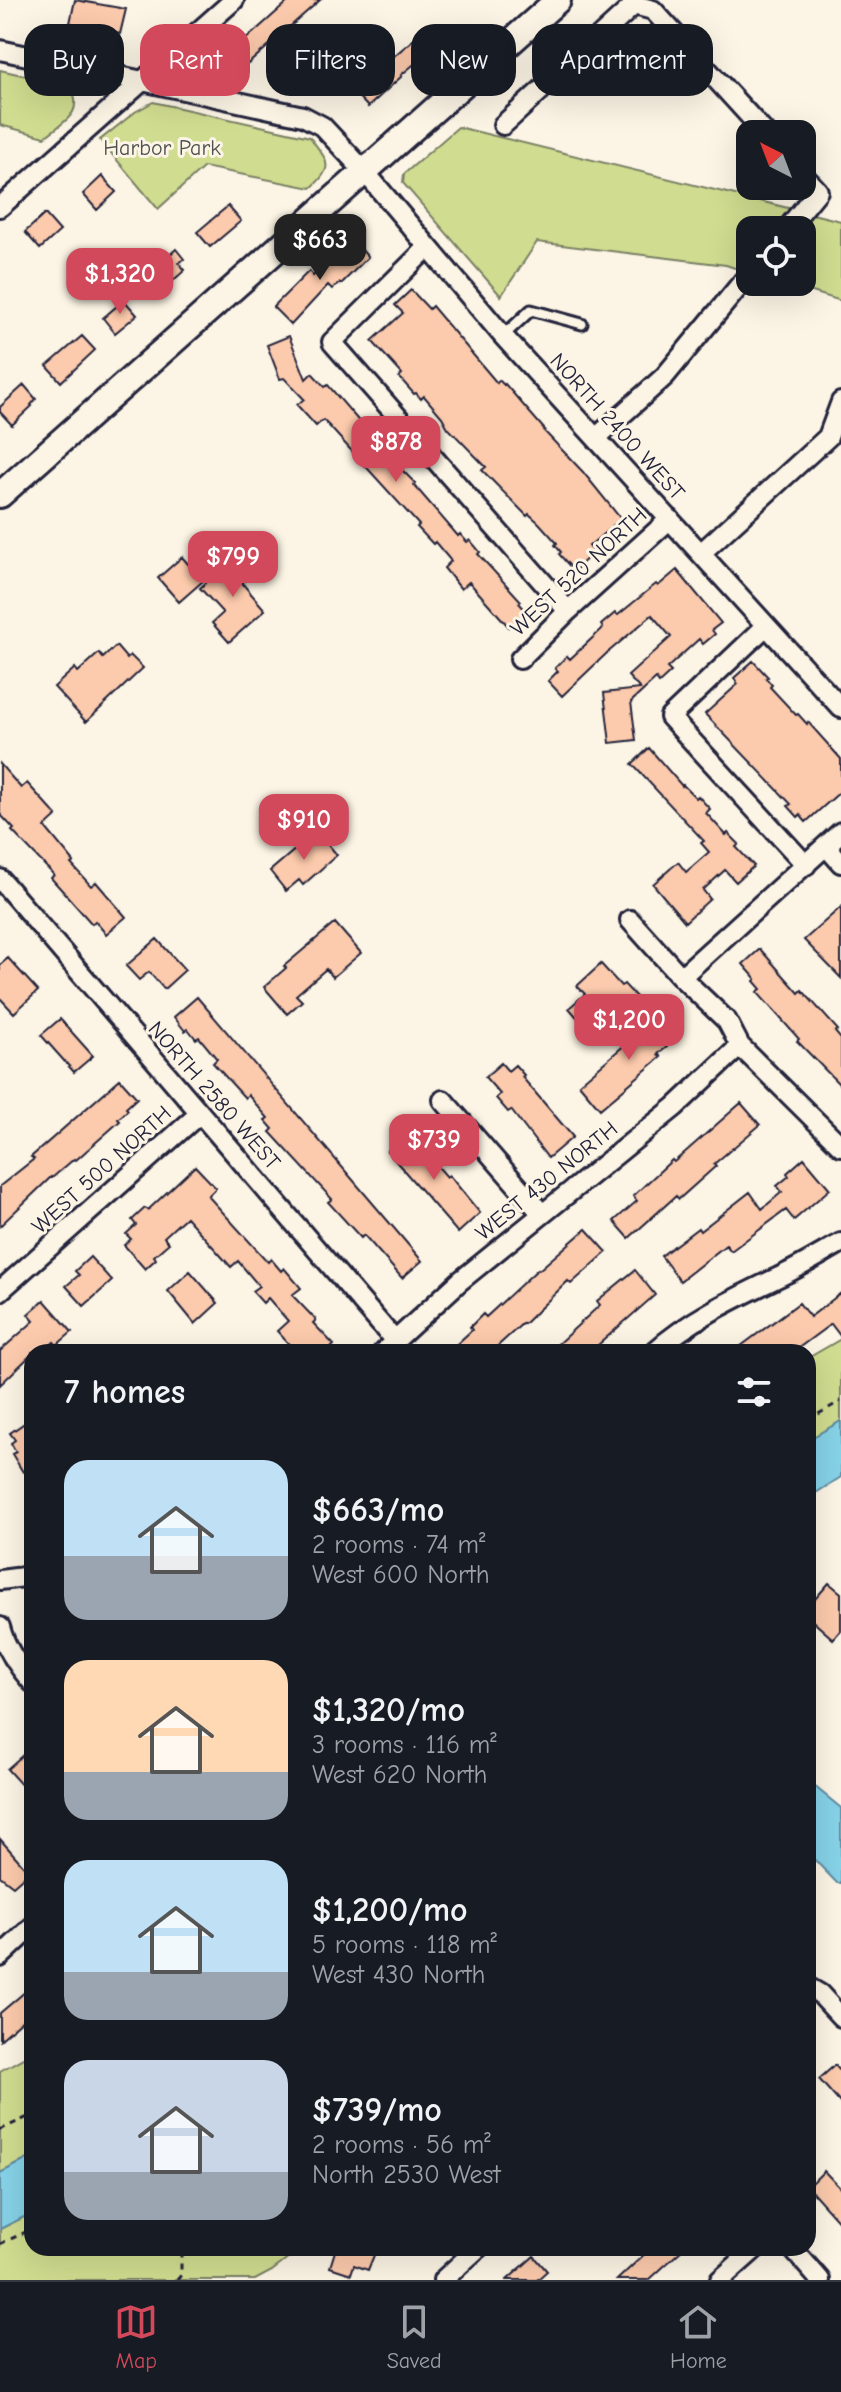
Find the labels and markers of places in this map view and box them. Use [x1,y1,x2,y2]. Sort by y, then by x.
pin: $663 [273,214,367,282]
pin: $1,320 [55,248,185,316]
pin: $878 [349,416,443,484]
pin: $799 [186,531,280,599]
pin: $910 [257,794,351,862]
pin: $1,200 [564,994,694,1062]
pin: $739 [387,1114,481,1182]

